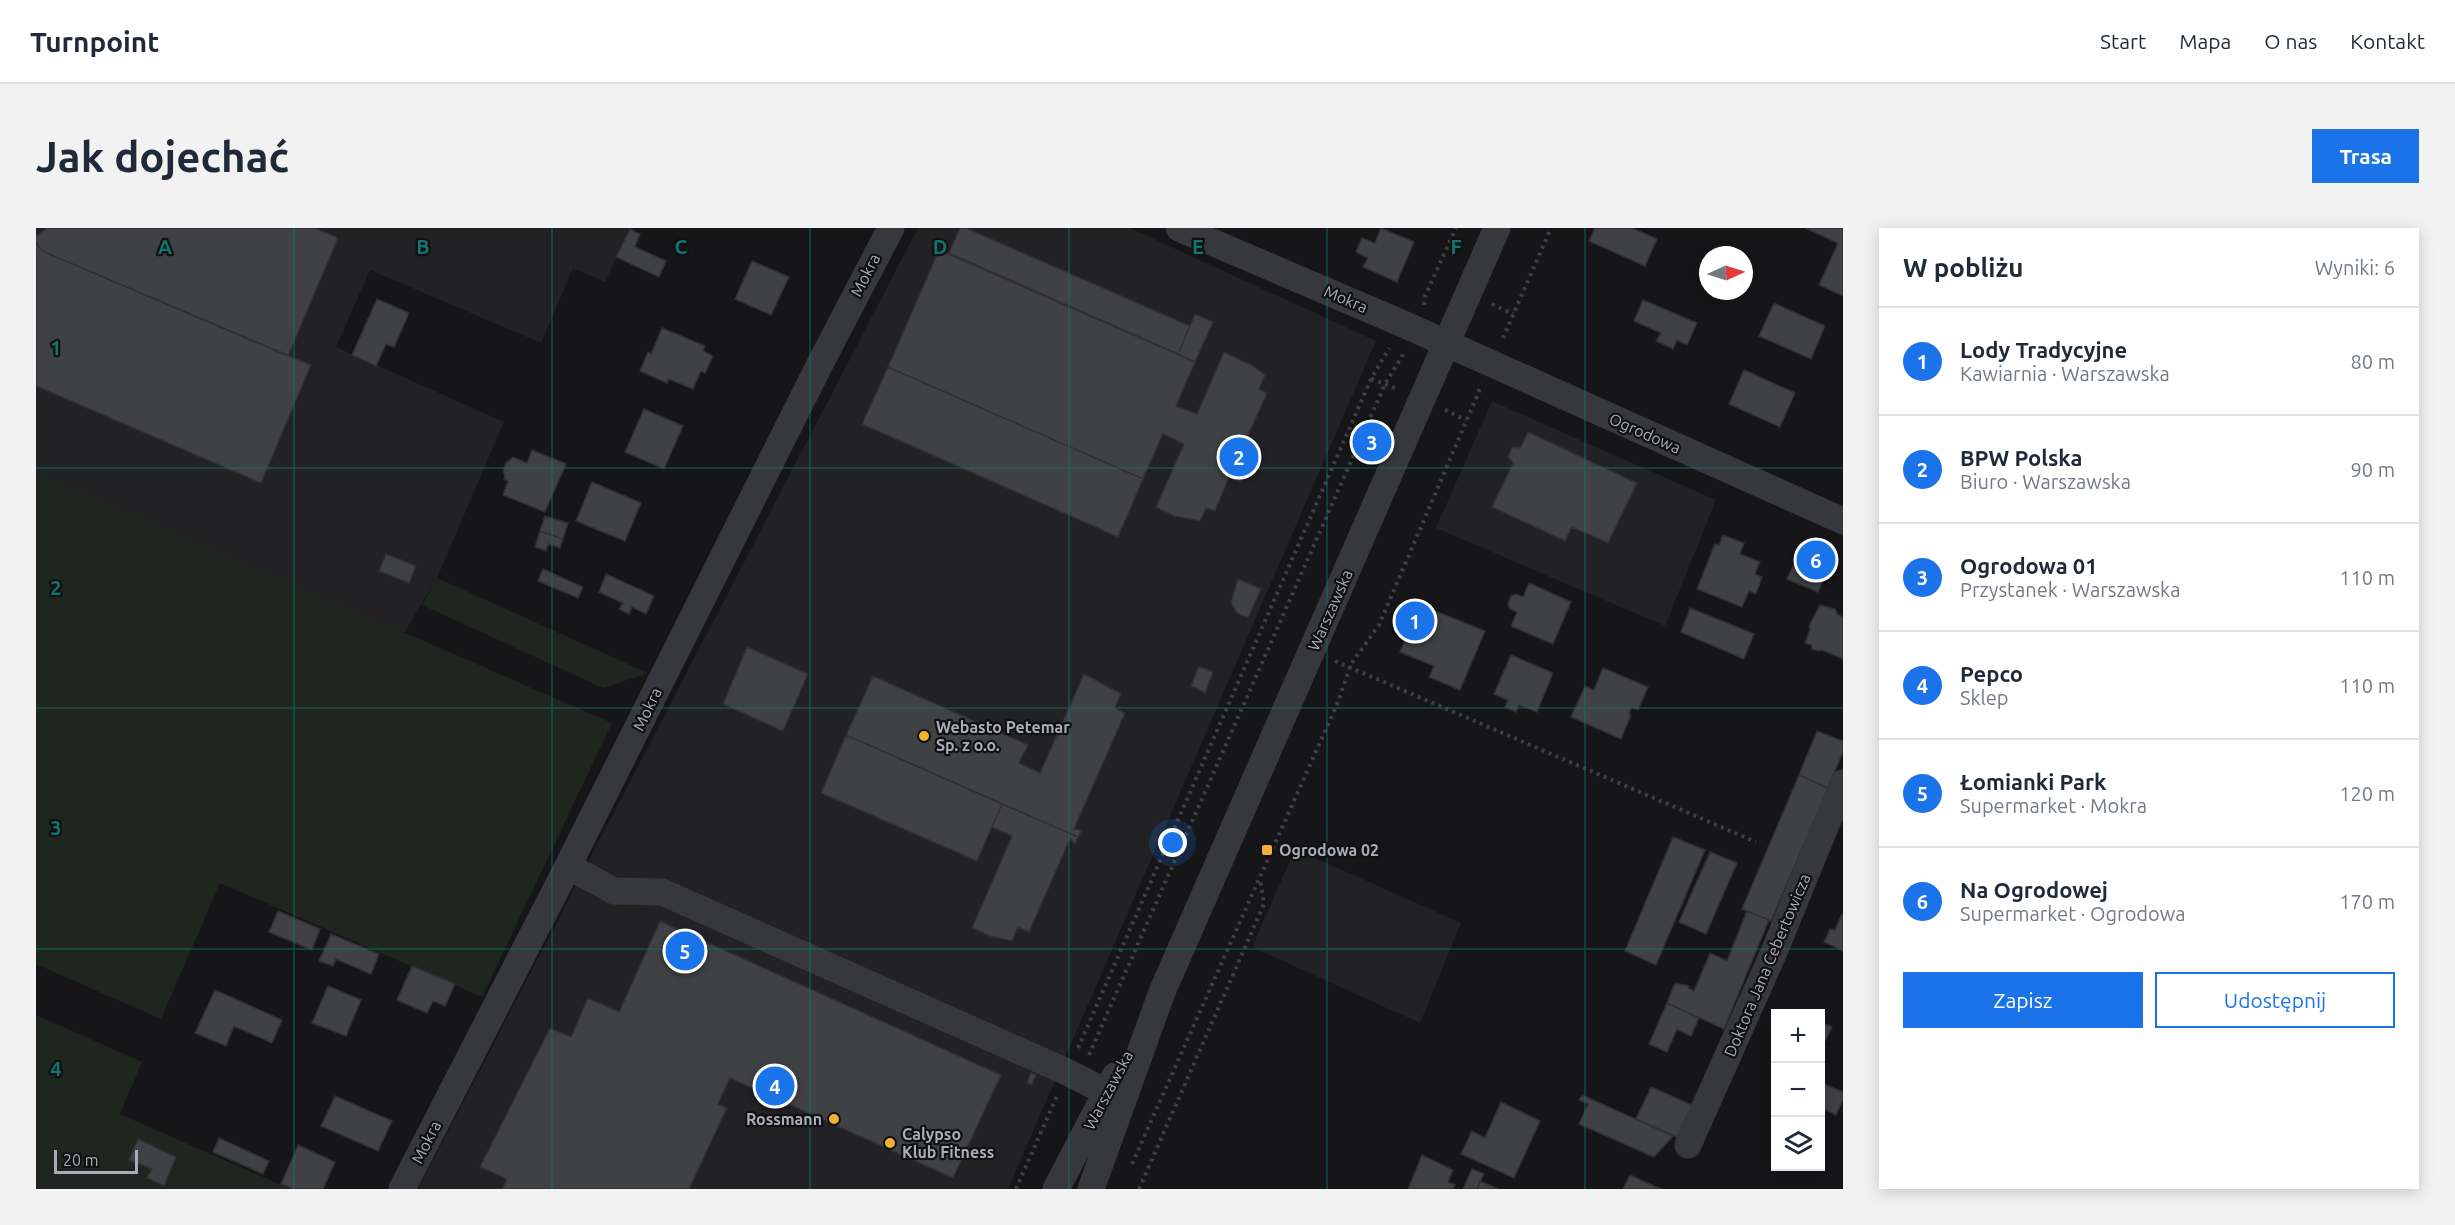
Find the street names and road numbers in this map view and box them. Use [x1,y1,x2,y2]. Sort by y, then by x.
street label: Mokra [847,251,883,299]
street label: Mokra [1321,282,1371,316]
street label: Ogrodowa [1606,409,1684,457]
street label: Warszawska [1304,567,1356,653]
street label: Mokra [629,685,665,733]
street label: Doktora Jana Cebertowicza [1720,871,1814,1059]
street label: Warszawska [1080,1047,1136,1133]
street label: Mokra [408,1118,444,1166]

